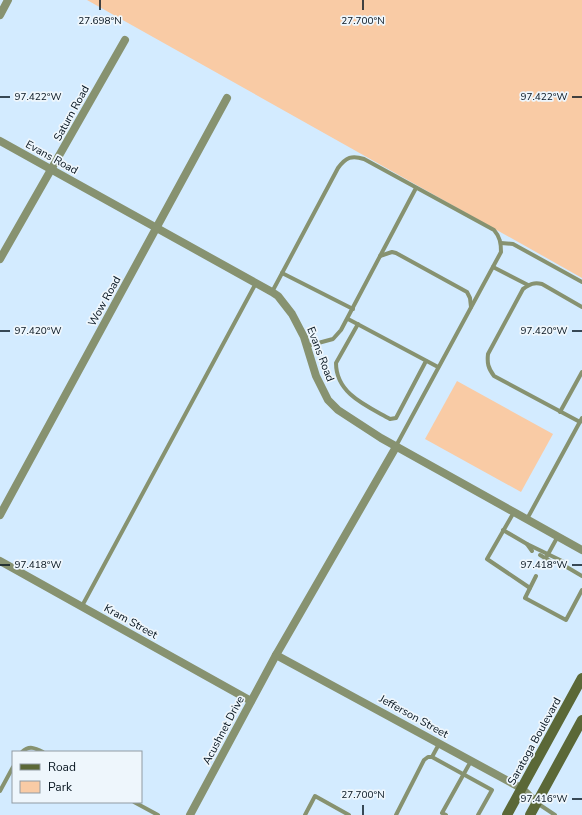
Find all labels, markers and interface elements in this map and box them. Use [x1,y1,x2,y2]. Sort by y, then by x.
text: 27.698°N [78,14,122,28]
text: 27.700°N [341,14,385,28]
street label: Saturn Road [50,83,93,144]
text: 97.422°W [14,90,62,104]
text: 97.422°W [520,90,568,104]
street label: Evans Road [23,137,81,178]
street label: Wow Road [85,273,124,329]
text: 97.420°W [14,324,62,338]
text: 97.420°W [520,324,568,338]
street label: Evans Road [303,325,338,384]
text: 97.418°W [14,558,62,572]
text: 97.418°W [520,558,568,572]
street label: Kram Street [101,601,160,642]
street label: Jefferson Street [376,691,451,742]
street label: Acushnet Drive [199,693,248,767]
street label: Saratoga Boulevard [504,695,565,788]
legend [12,751,142,803]
text: Road [48,759,76,775]
text: Park [48,779,73,795]
text: 27.700°N [341,788,385,802]
text: 97.416°W [520,792,568,806]

